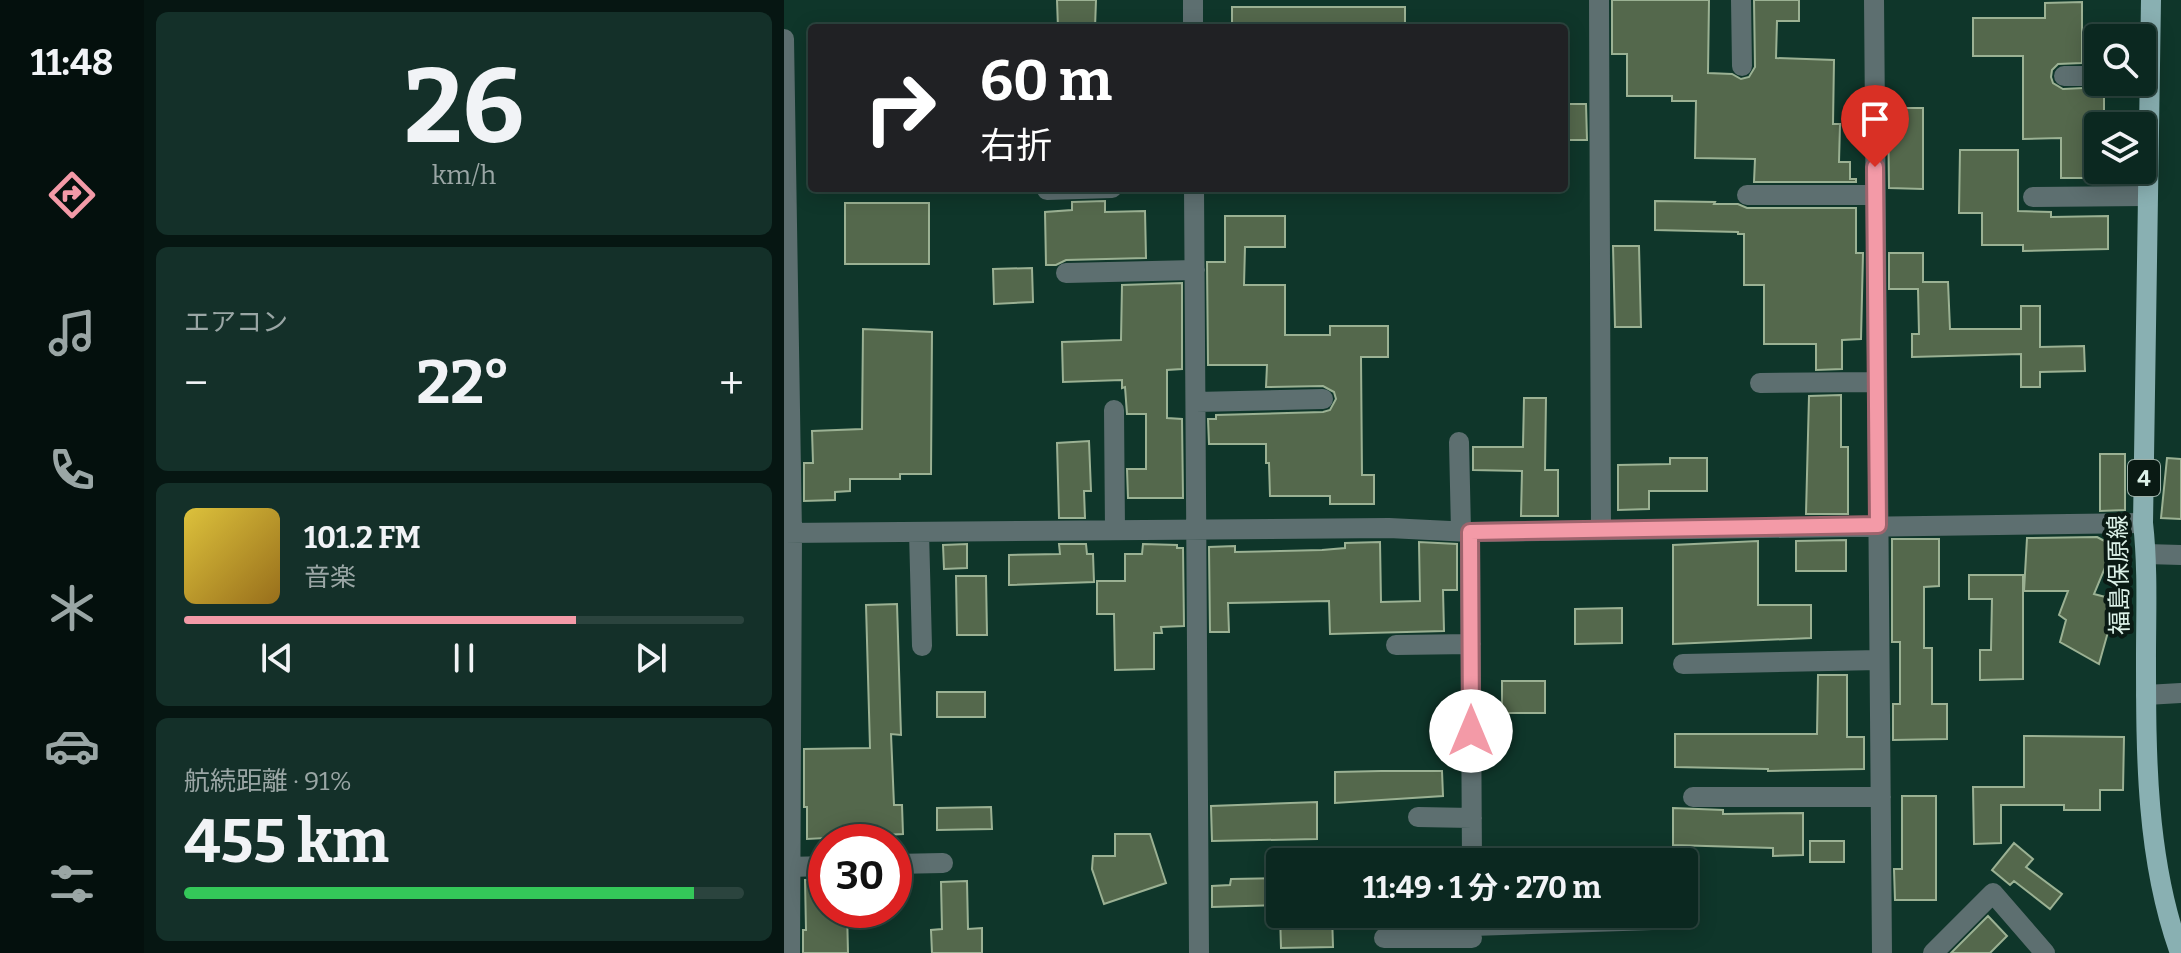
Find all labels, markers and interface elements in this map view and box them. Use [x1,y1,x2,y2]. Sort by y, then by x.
map controls [2084,24,2156,184]
button: search [2084,24,2156,96]
text: 11:48 [30,41,114,85]
text: 26 [404,45,524,170]
text: 60 m [980,48,1112,115]
icon: right [848,56,952,160]
pin [1841,85,1909,167]
icon: arrive [1853,97,1897,141]
button: layers [2084,112,2156,184]
text: 右折 [980,124,1052,168]
text: km/h [432,160,496,191]
icon: directions [44,167,100,223]
icon: music [44,305,100,361]
text: エアコン [184,307,288,338]
text: 22° [417,347,511,419]
text: − [184,357,208,410]
text: + [719,357,744,410]
icon: phone [44,442,100,498]
road number: 4 [2128,460,2160,496]
street label: 福島保原線 [2104,515,2134,635]
text: 101.2 FM [304,520,421,556]
text: 音楽 [304,562,356,593]
icon: climate [44,580,100,636]
icon: previous [255,636,299,680]
icon: pause [442,636,486,680]
icon: next [629,636,673,680]
position arrow [1429,689,1513,773]
icon: car [44,718,100,774]
text: 航続距離 · 91% [184,766,352,797]
text: 455 km [184,806,389,878]
speed limit sign: 30 [808,824,912,928]
icon: filters [44,856,100,912]
text: 11:49 · 1 分 · 270 m [1363,870,1601,906]

